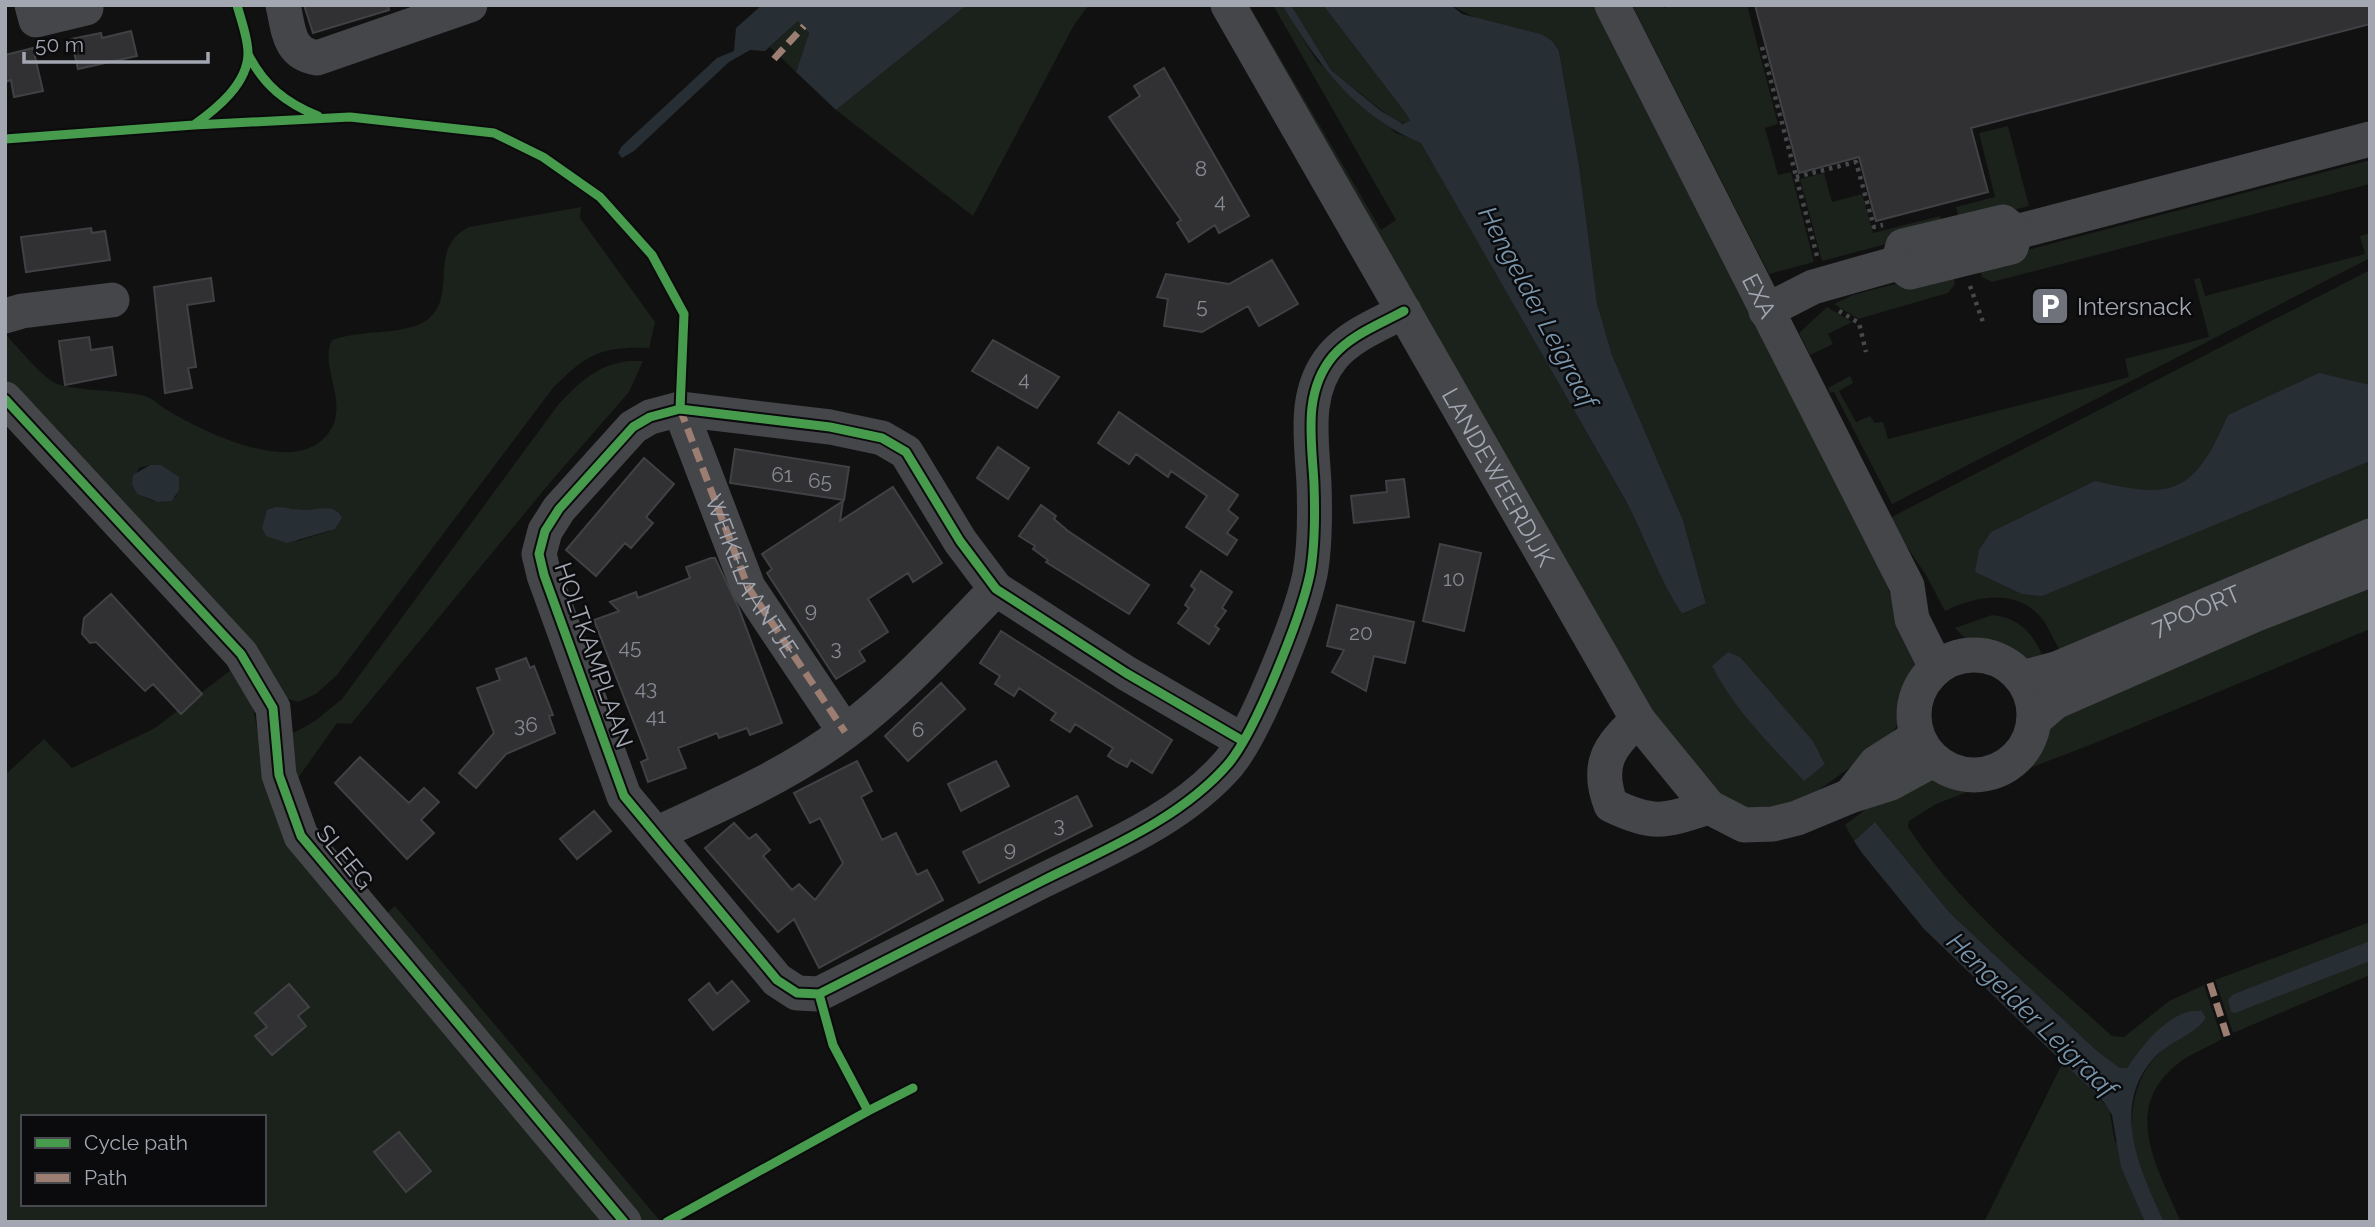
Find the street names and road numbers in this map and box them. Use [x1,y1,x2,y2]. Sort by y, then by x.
street label: EXA [1736,269,1783,323]
street label: LANDEWEERDIJK [1436,383,1561,572]
street label: WEIKELAANTJE [699,490,805,662]
street label: HOLTKAMPLAAN [549,558,639,752]
street label: 7POORT [2147,578,2245,641]
street label: SLEEG [310,819,380,895]

